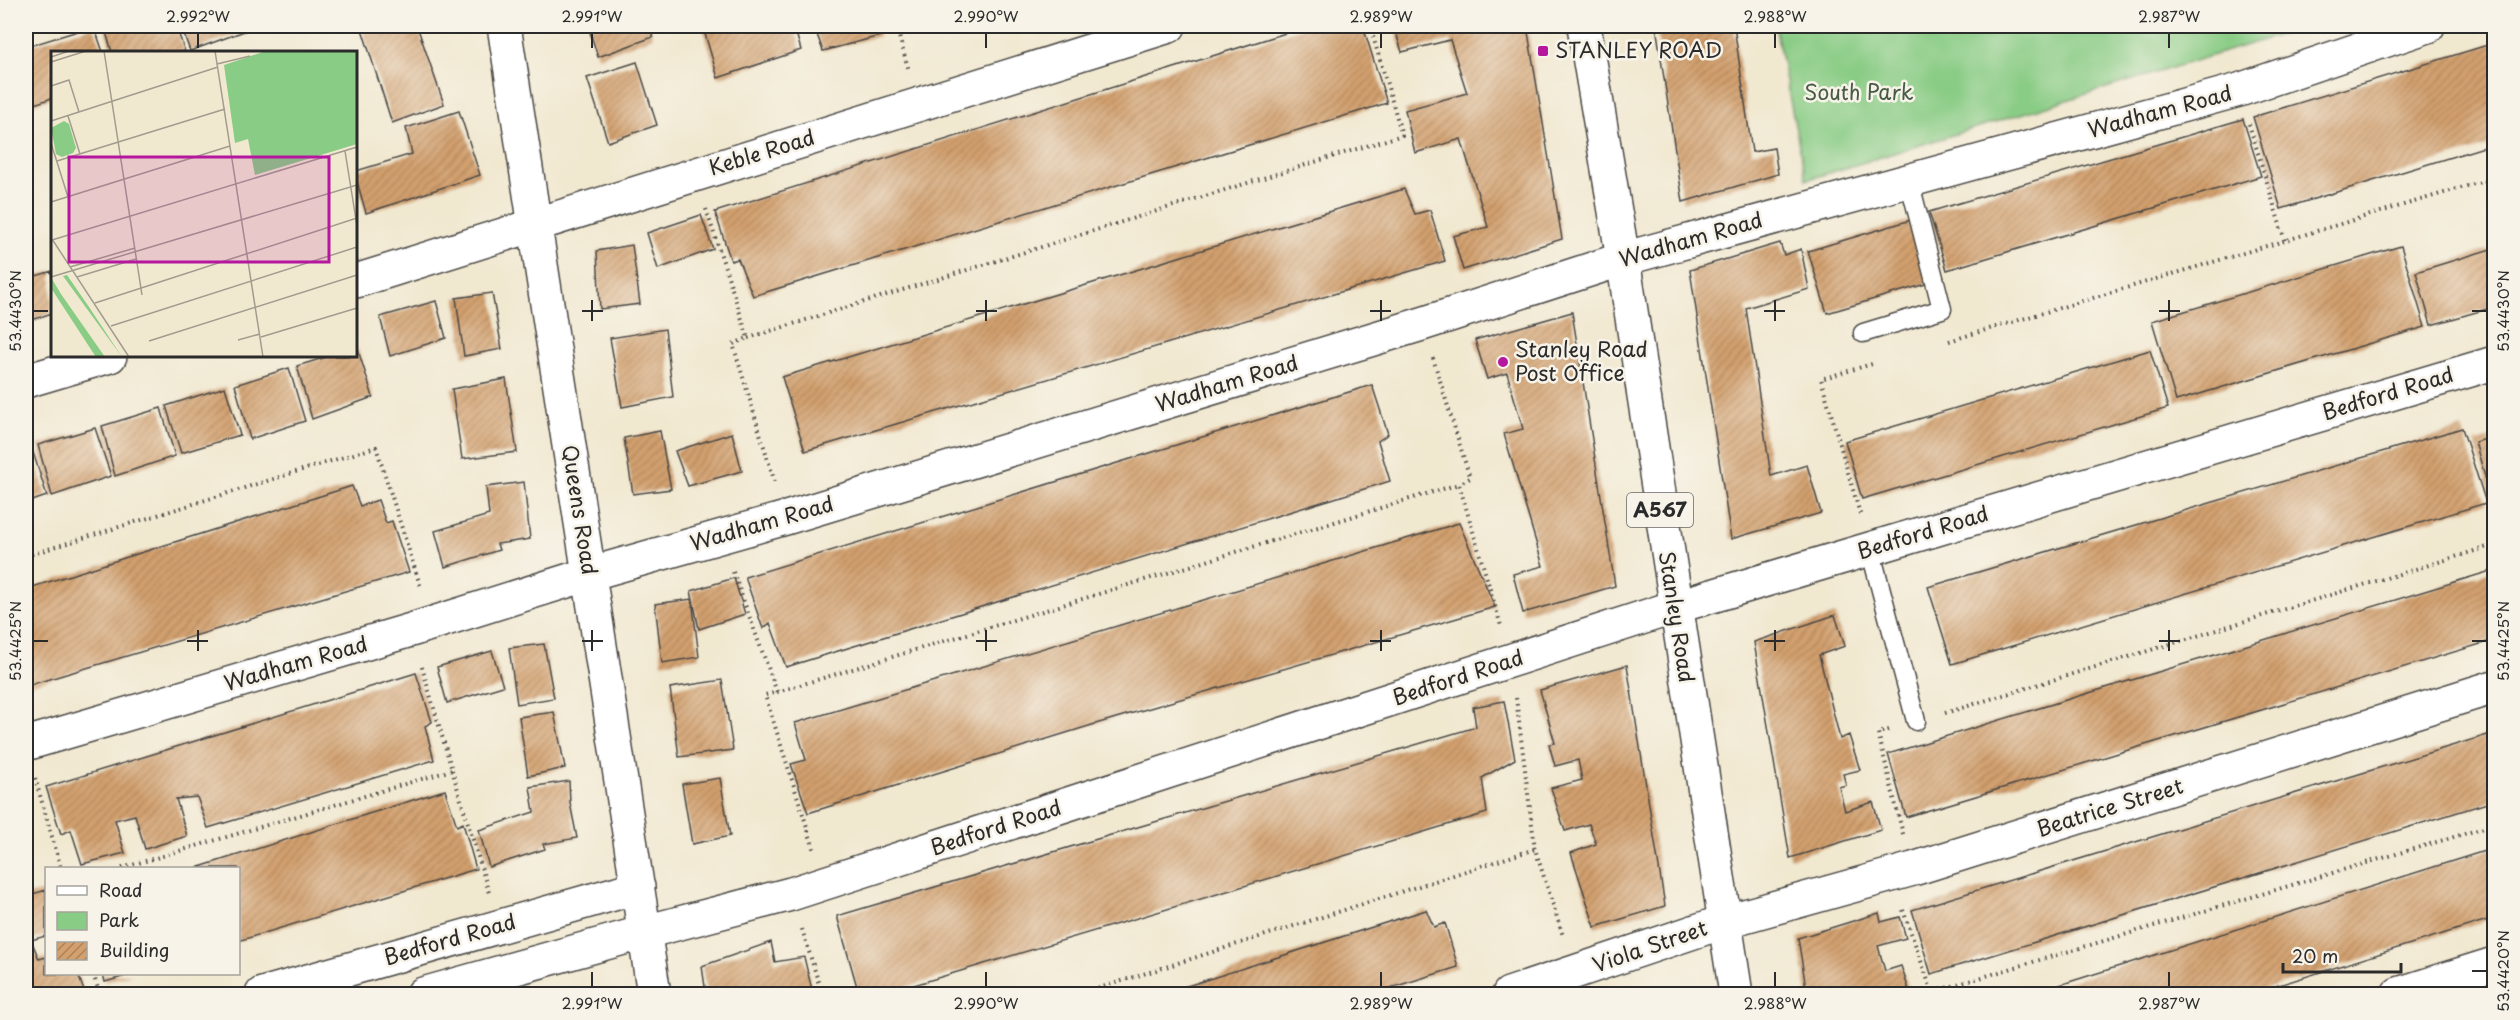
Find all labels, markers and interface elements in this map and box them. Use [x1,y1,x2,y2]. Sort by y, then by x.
text: 2.992°W [166,4,231,27]
text: 2.991°W [562,4,623,27]
text: 2.990°W [954,4,1019,27]
text: 2.989°W [1349,4,1413,27]
text: 2.988°W [1743,4,1807,27]
text: 2.987°W [2138,4,2201,27]
place label: STANLEY ROAD [1555,33,1722,65]
marker: STANLEY ROAD [1536,44,1550,58]
inset map [51,51,357,357]
park label: South Park [1804,75,1914,107]
street label: Wadham Road [2084,75,2235,145]
street label: Keble Road [704,120,818,182]
street label: Wadham Road [1615,202,1766,274]
text: 53.4430°N [3,270,26,352]
text: 53.4430°N [2491,270,2514,352]
place label: Stanley Road Post Office [1515,332,1648,388]
street label: Wadham Road [1151,345,1302,419]
marker: Stanley Road Post Office [1496,355,1510,369]
street label: Bedford Road [2318,357,2457,427]
street label: Queens Road [555,442,607,577]
street label: Wadham Road [686,486,837,558]
road number: A567 [1627,493,1693,527]
street label: Bedford Road [1853,496,1992,566]
street label: Stanley Road [1652,549,1704,685]
text: 53.4425°N [3,601,26,681]
text: 53.4425°N [2491,601,2514,681]
street label: Wadham Road [220,626,371,698]
street label: Bedford Road [1388,640,1527,712]
street label: Beatrice Street [2032,769,2187,844]
street label: Bedford Road [926,790,1065,862]
legend [45,867,240,975]
text: Road [99,876,143,903]
street label: Bedford Road [380,904,519,972]
text: Park [99,906,139,933]
street label: Viola Street [1588,911,1711,980]
text: 53.4420°N [2491,930,2514,1012]
text: Building [99,936,169,963]
scale bar [2283,936,2402,974]
text: 20 m [2292,942,2338,969]
text: 2.991°W [562,991,623,1014]
text: 2.990°W [954,991,1019,1014]
text: 2.989°W [1349,991,1413,1014]
text: 2.988°W [1743,991,1807,1014]
text: 2.987°W [2138,991,2201,1014]

